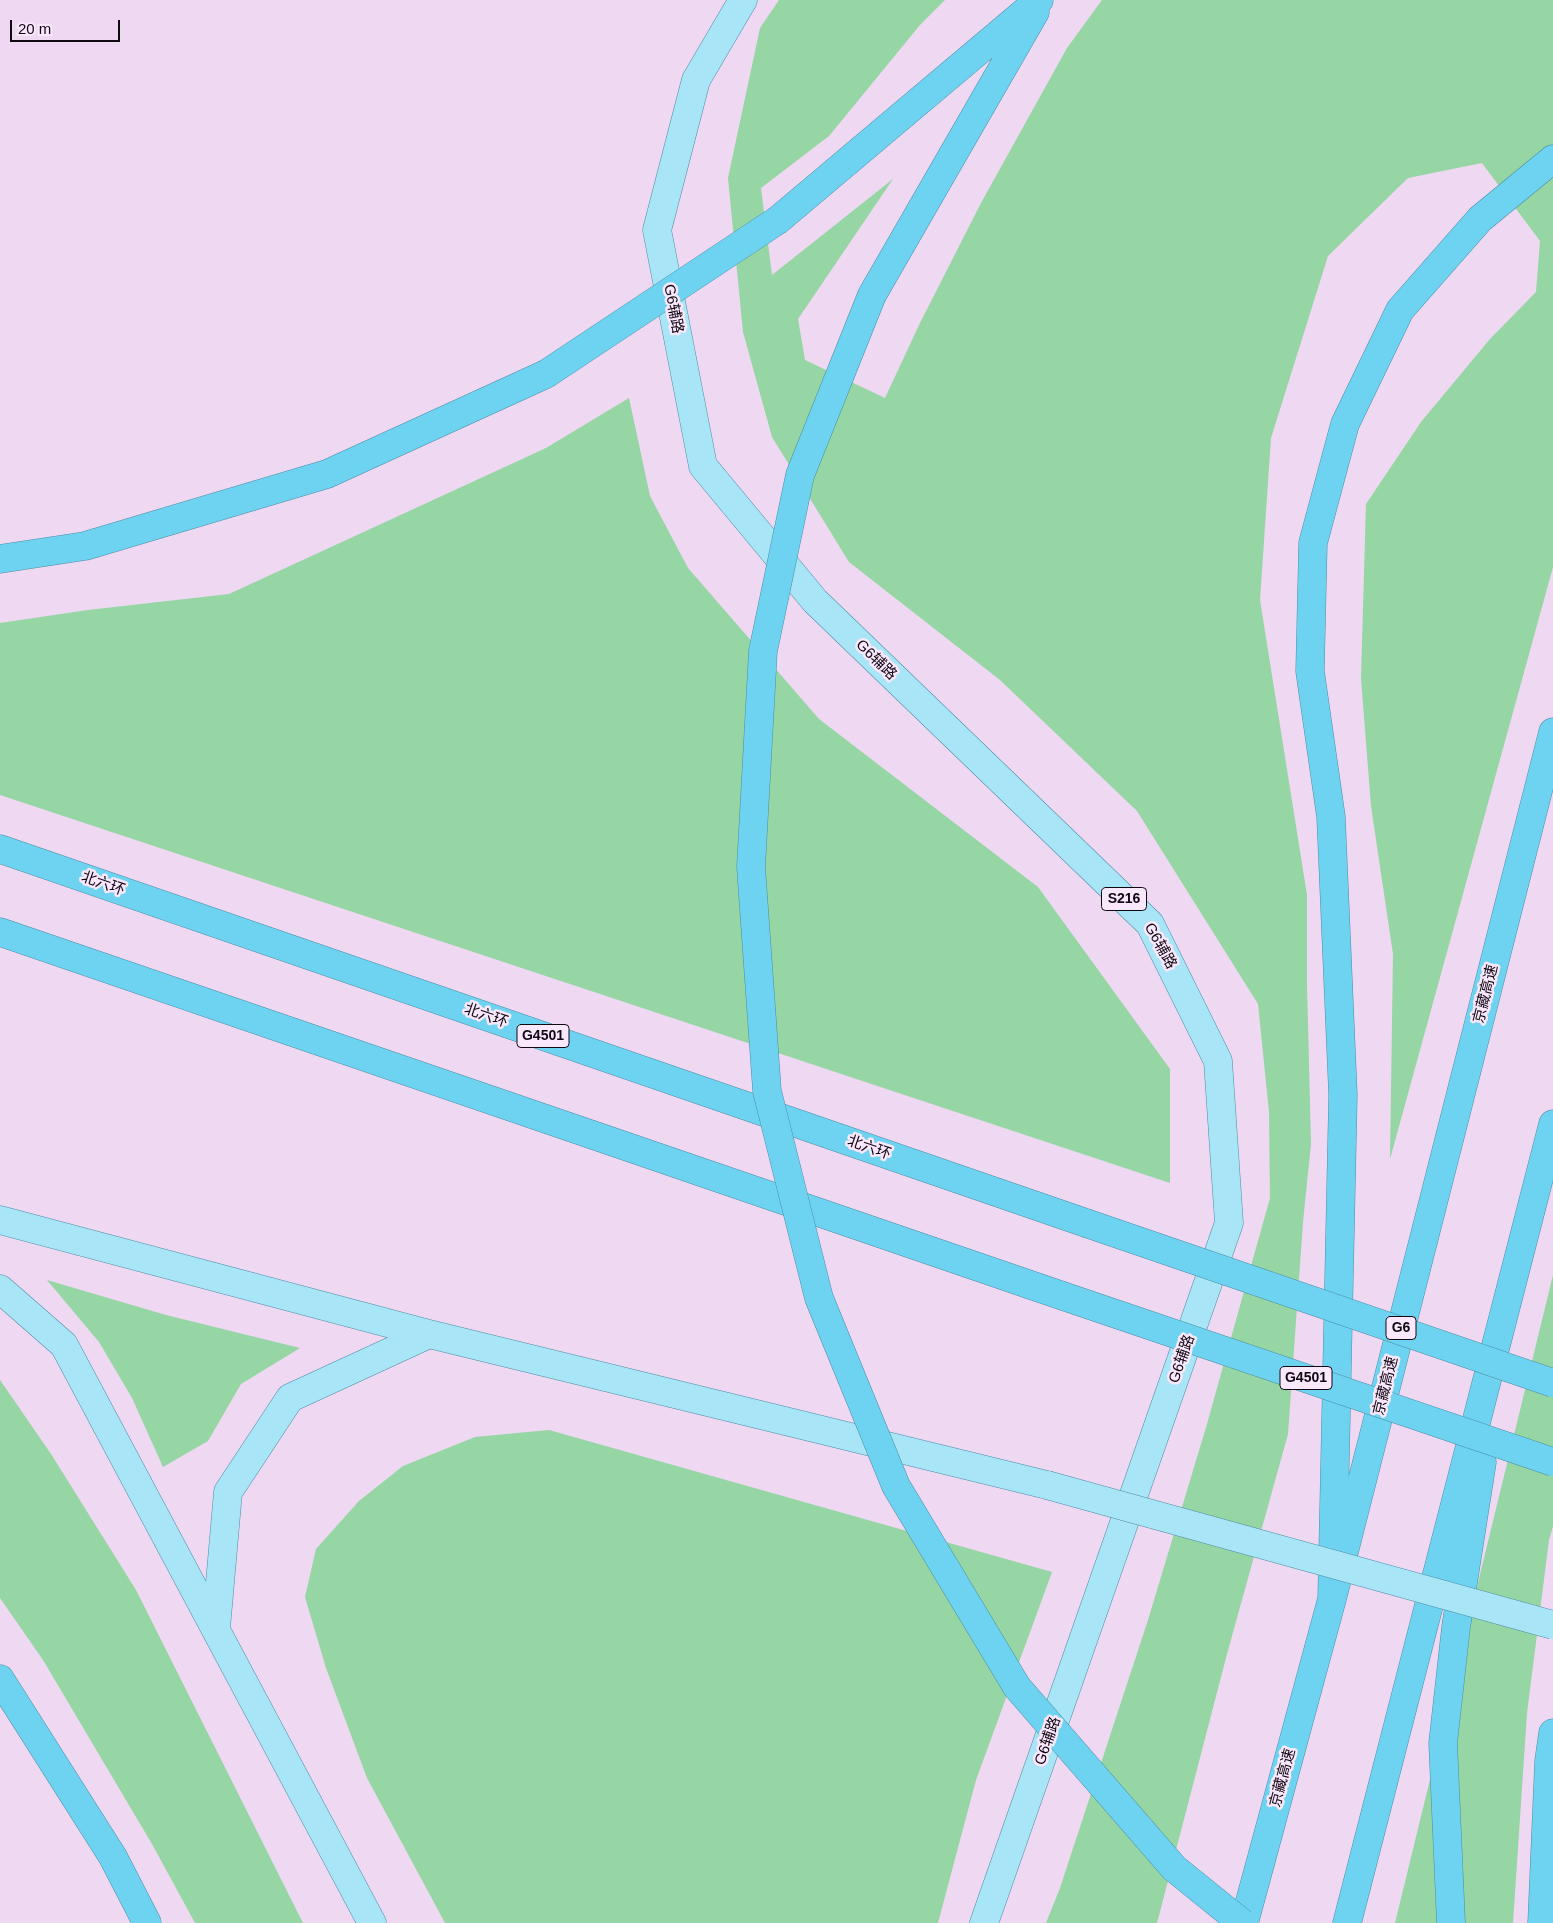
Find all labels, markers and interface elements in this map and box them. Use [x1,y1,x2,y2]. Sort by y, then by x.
scale bar [12,10,122,42]
text: 20 m [18,20,51,37]
street label: G6辅路 [659,283,687,335]
street label: G6辅路 [852,636,900,684]
street label: 北六环 [79,868,127,900]
road number: S216 [1102,888,1146,911]
street label: G6辅路 [1140,920,1180,972]
street label: 京藏高速 [1470,963,1502,1025]
street label: 北六环 [462,1000,510,1032]
road number: G4501 [517,1024,569,1048]
street label: 北六环 [845,1132,893,1164]
road number: G6 [1386,1316,1416,1340]
street label: G6辅路 [1165,1332,1199,1386]
street label: 京藏高速 [1370,1355,1402,1417]
road number: G4501 [1280,1366,1332,1390]
street label: G6辅路 [1031,1714,1065,1768]
street label: 京藏高速 [1267,1747,1299,1809]

